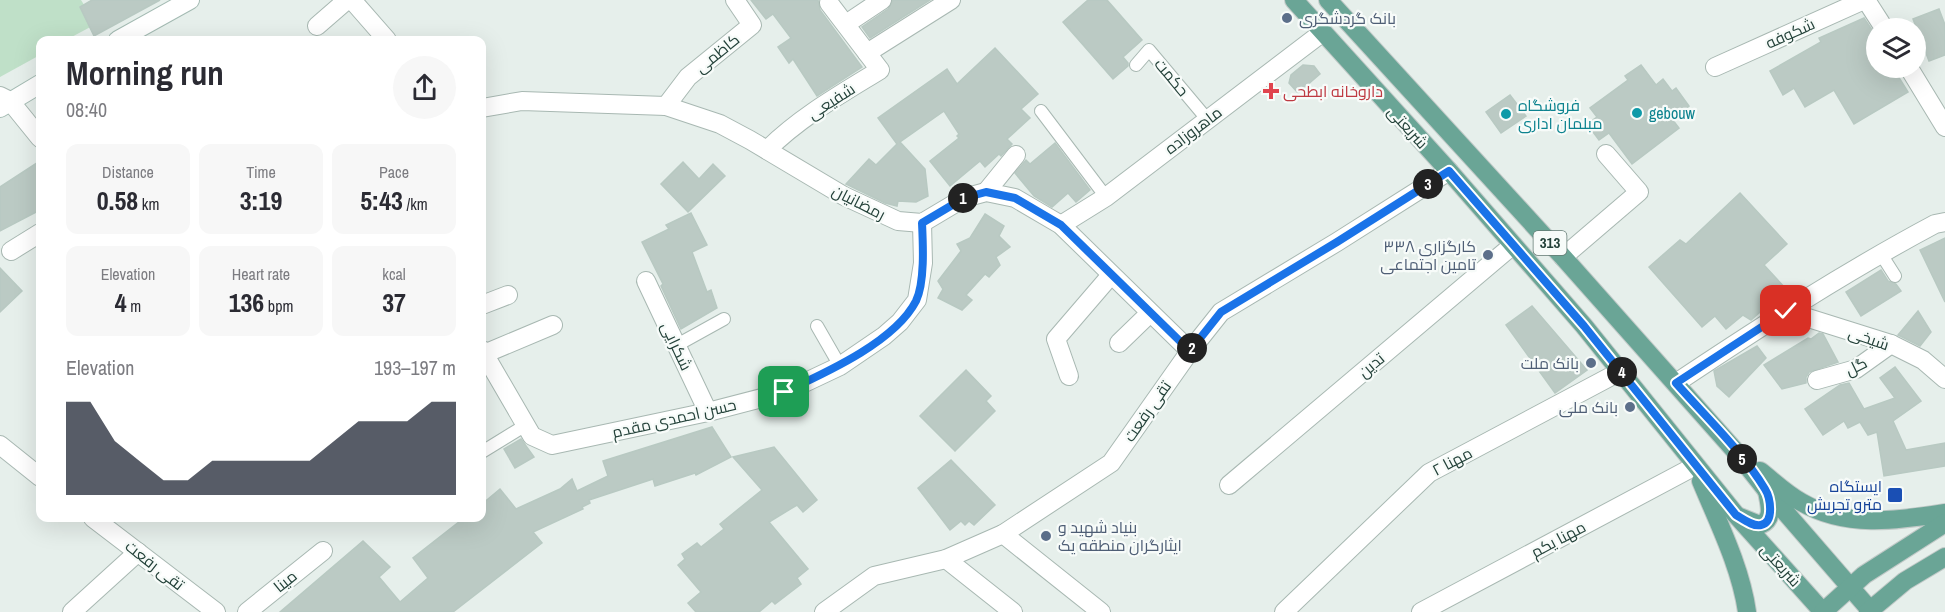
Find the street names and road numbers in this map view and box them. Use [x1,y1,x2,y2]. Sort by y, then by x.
street label: شکوفه [1762,12,1818,54]
street label: کاظمی [690,28,744,78]
street label: حکمت [1150,53,1194,101]
street label: شفیعی [803,77,859,125]
street label: ماهروزاده [1160,101,1226,159]
street label: شریعتی [1383,101,1433,153]
street label: رمضانیان [829,179,889,225]
road number: 313 [1534,231,1566,255]
street label: شکرایی [656,318,698,374]
street label: شیخی [1846,321,1892,355]
street label: تدین [1353,347,1389,383]
street label: گل [1841,351,1871,381]
street label: تقی رفعت [1118,376,1176,446]
street label: حسن احمدی مقدم [610,393,738,444]
street label: مهنا ۲ [1428,441,1476,481]
street label: مهنا یکم [1527,515,1590,564]
street label: تقی رفعت [121,535,190,595]
street label: شریعتی [1756,539,1806,591]
street label: مینا [269,565,301,597]

